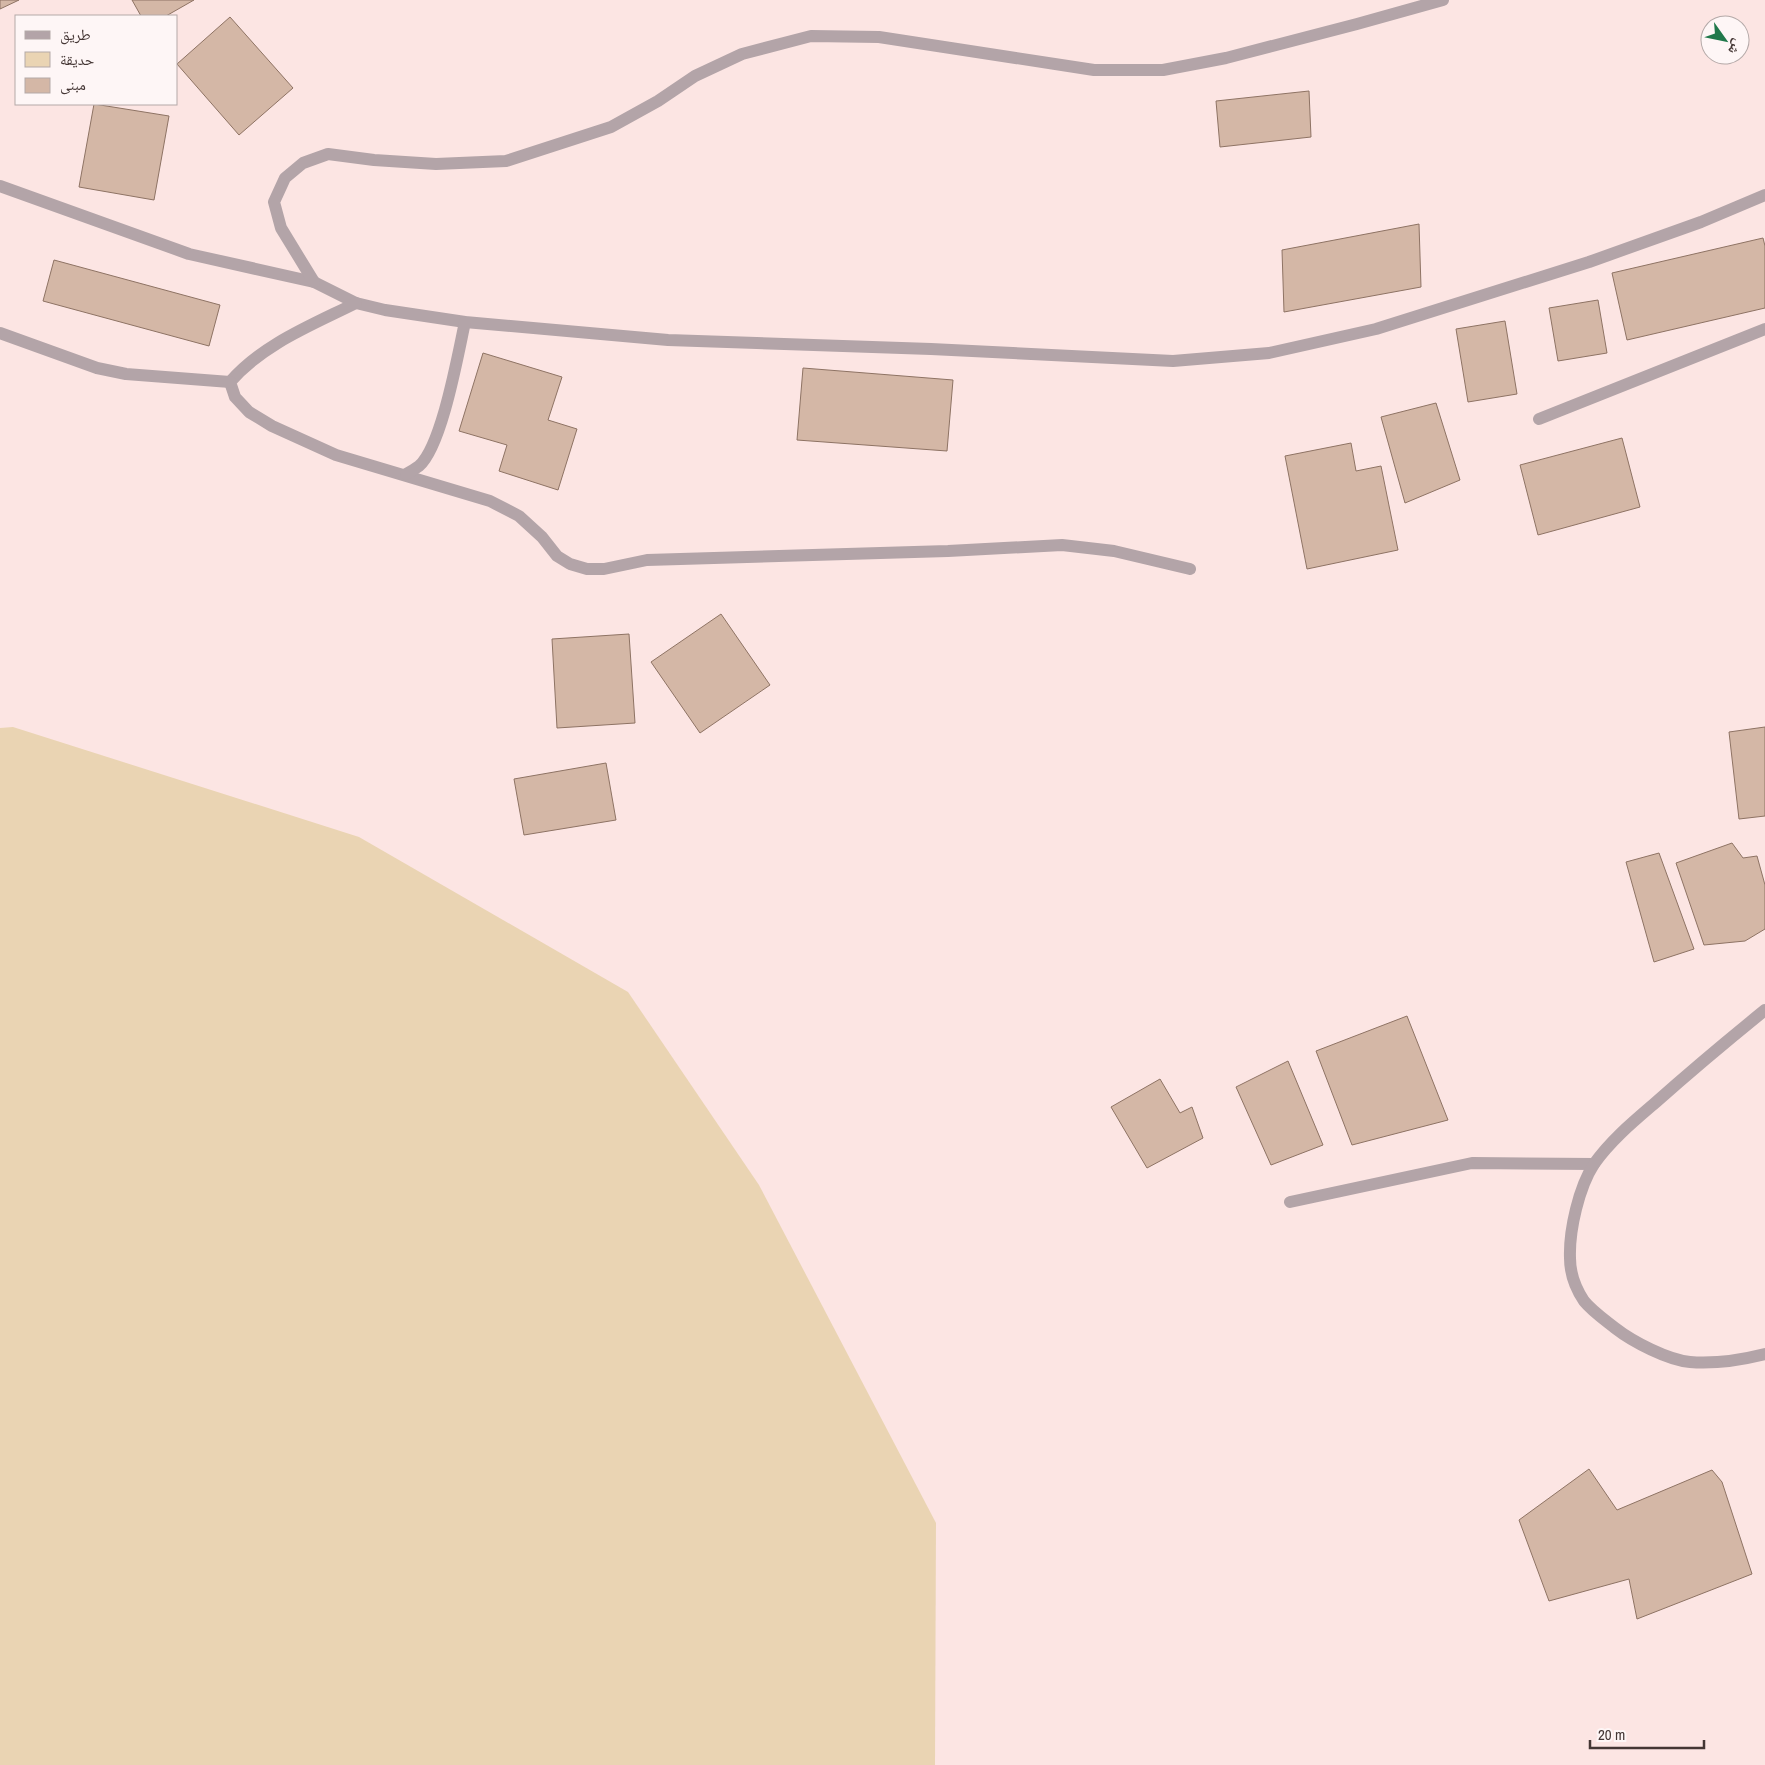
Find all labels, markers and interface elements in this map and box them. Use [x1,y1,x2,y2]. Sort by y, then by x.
legend [15,15,178,105]
north arrow [1700,15,1750,65]
text: طريق [60,24,91,45]
text: ش [1724,36,1747,58]
text: حديقة [60,49,95,70]
text: مبنى [60,74,86,95]
scale bar [1590,1718,1704,1750]
text: 20 m [1598,1724,1625,1745]

